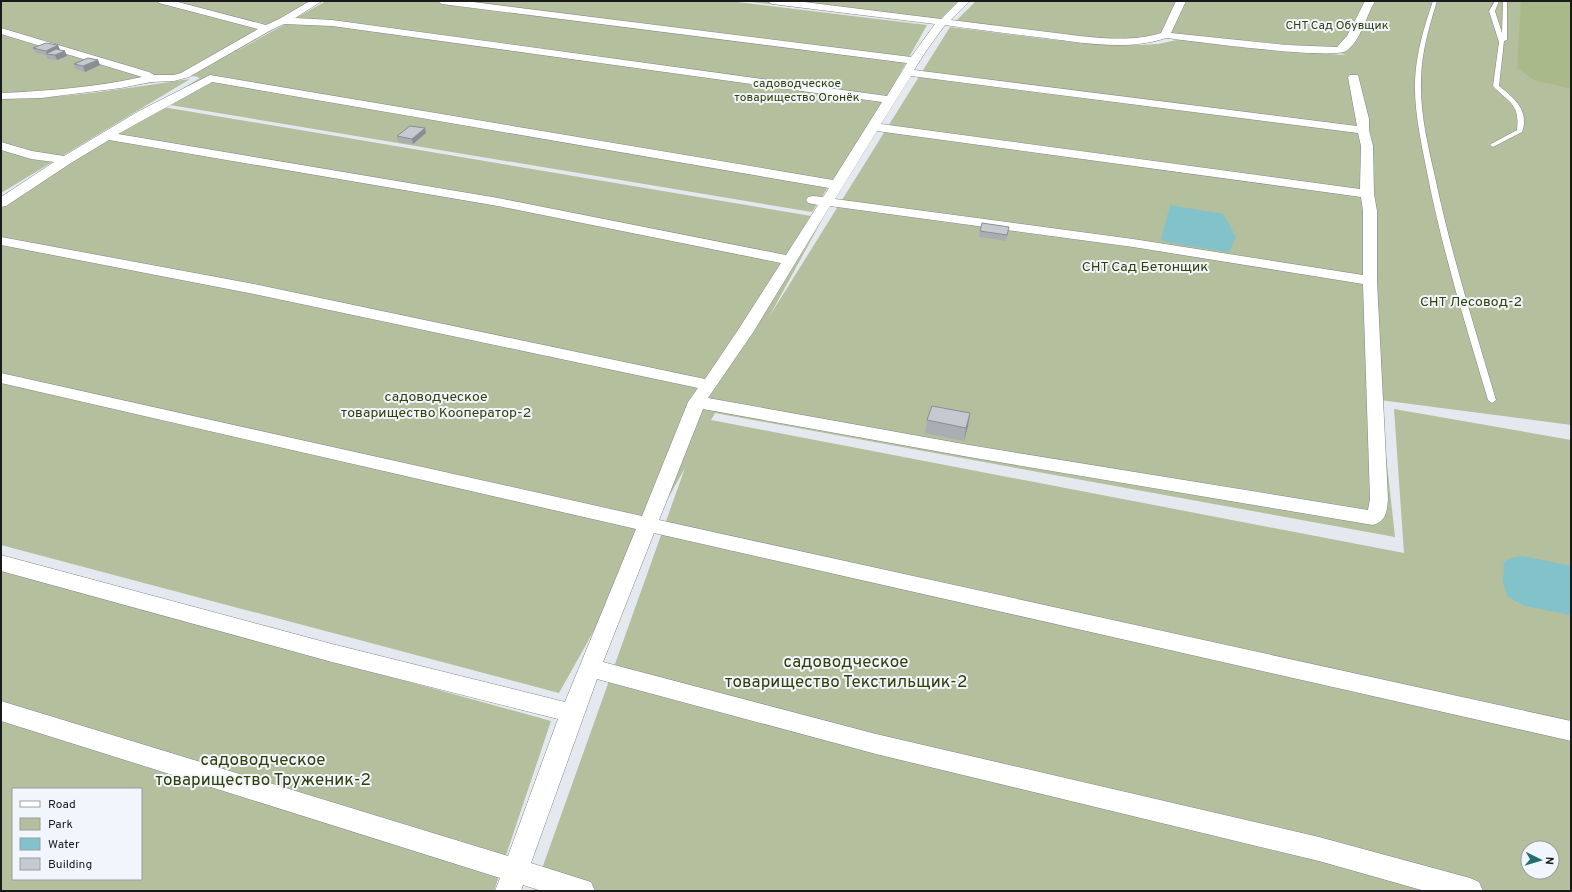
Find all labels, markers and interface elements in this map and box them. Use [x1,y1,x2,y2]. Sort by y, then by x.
park label: СНТ Сад Обувщик [1285,18,1389,34]
park label: садоводческое товарищество Огонёк [734,76,860,106]
park label: СНТ Сад Бетонщик [1082,259,1208,276]
park label: СНТ Лесовод-2 [1420,294,1522,311]
park label: садоводческое товарищество Кооператор-2 [341,389,531,422]
park label: садоводческое товарищество Текстильщик-2 [725,652,967,694]
park label: садоводческое товарищество Труженик-2 [155,750,371,792]
legend [12,788,142,880]
text: Road [48,797,76,813]
text: Park [48,817,73,833]
text: Water [48,837,80,853]
north arrow [1520,840,1560,880]
text: N [1542,856,1556,865]
text: Building [48,857,92,873]

